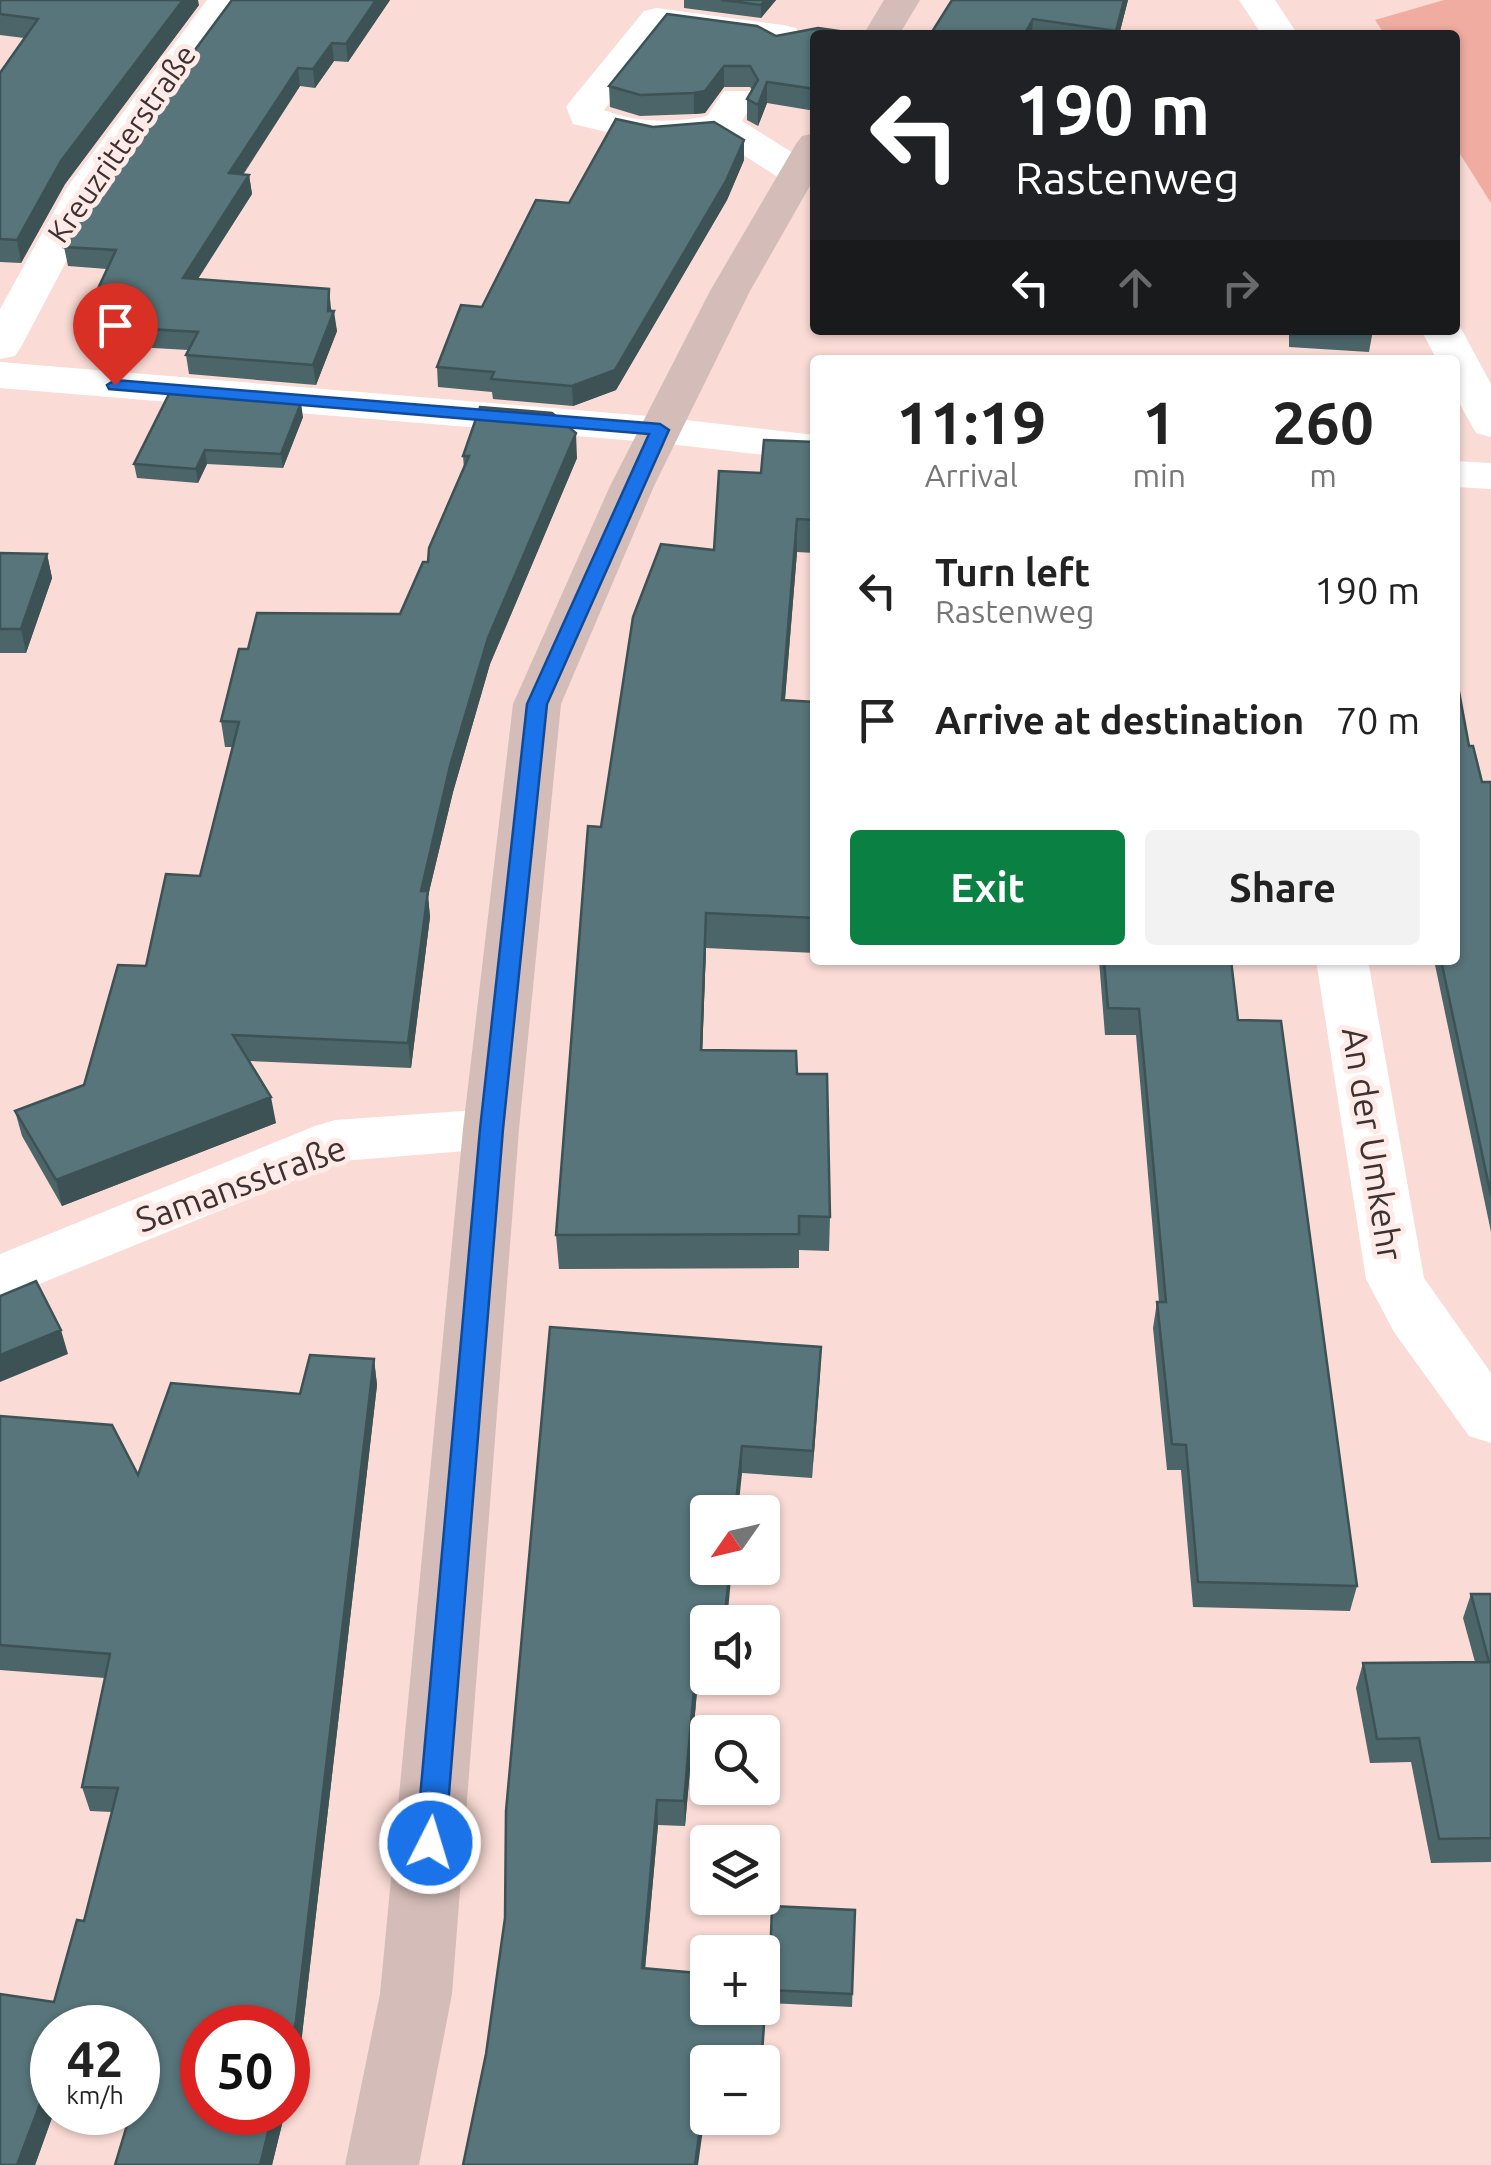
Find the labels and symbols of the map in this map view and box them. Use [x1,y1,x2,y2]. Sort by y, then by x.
street label: Kreuzritterstraße [40,38,202,249]
pin [73,283,158,386]
street label: An der Umkehr [1335,1024,1411,1263]
street label: Samansstraße [130,1127,351,1240]
north arrow [690,1495,780,1585]
position arrow [378,1791,482,1895]
speed limit sign: 50 [180,2005,310,2135]

